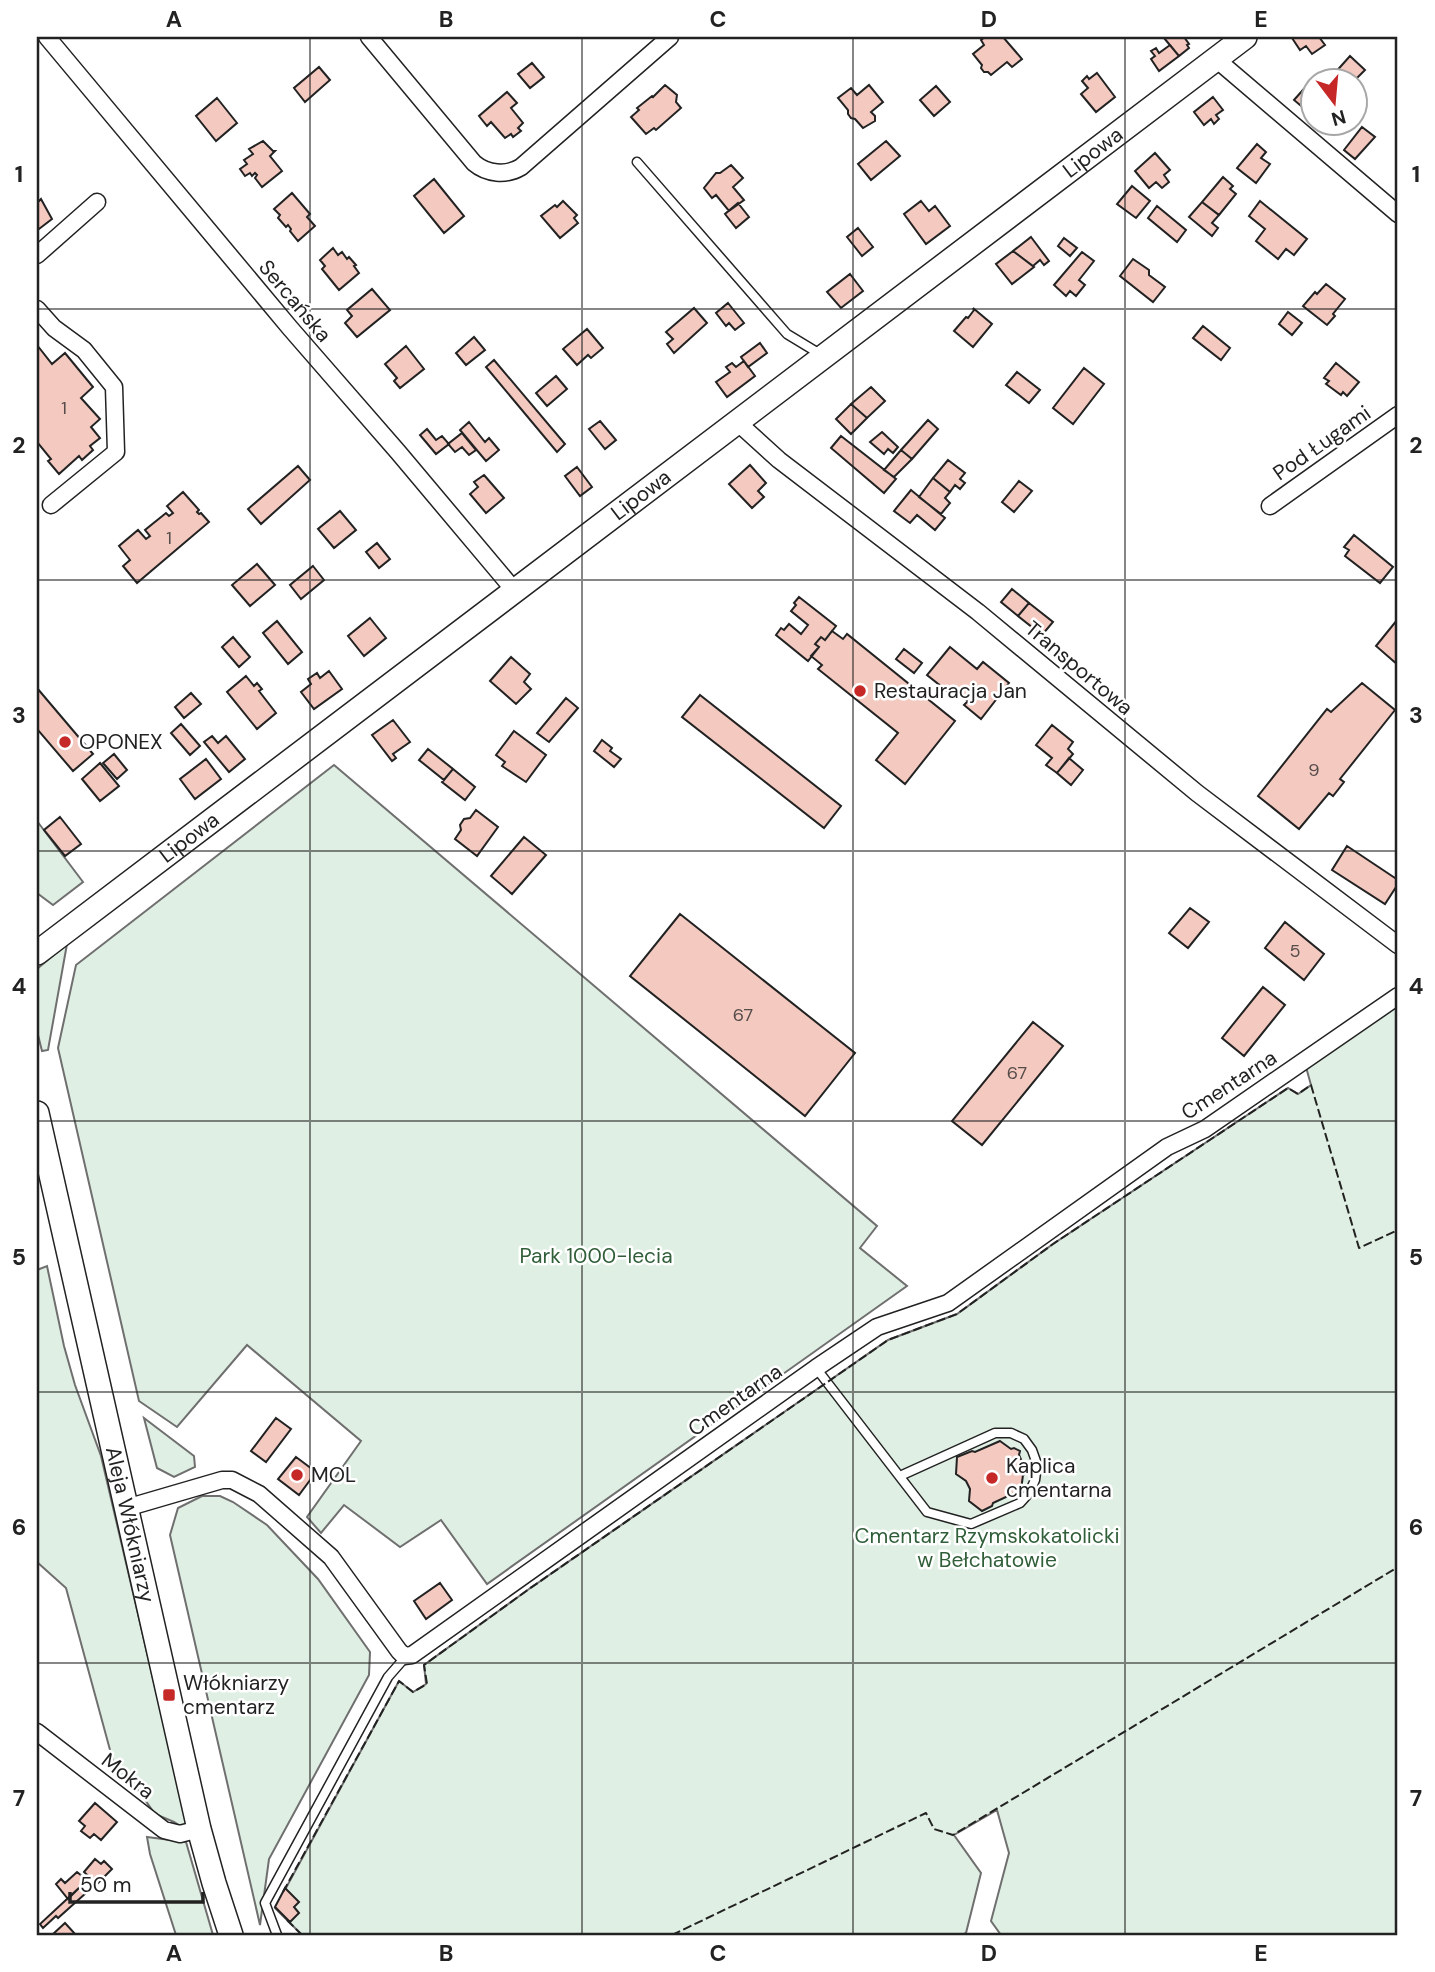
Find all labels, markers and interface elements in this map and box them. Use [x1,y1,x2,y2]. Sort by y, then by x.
text: A [166,4,182,34]
text: B [439,4,453,34]
text: C [710,4,726,34]
text: D [981,4,997,34]
text: E [1254,4,1268,34]
north arrow [1298,66,1368,136]
text: N [1328,104,1349,132]
street label: Lipowa [1057,121,1129,184]
text: 1 [15,159,23,189]
text: 1 [1412,159,1420,189]
street label: Sercańska [252,254,338,348]
house number: 1 [61,396,67,420]
street label: Pod Ługami [1268,399,1376,487]
text: 2 [12,430,26,460]
text: 2 [1409,430,1423,460]
street label: Lipowa [605,463,677,527]
house number: 1 [166,526,172,550]
street label: Transportowa [1019,615,1139,721]
place label: Restauracja Jan [874,677,1027,705]
marker: Restauracja Jan [852,683,868,699]
text: 3 [12,700,26,730]
text: 3 [1409,700,1423,730]
place label: OPONEX [79,728,163,756]
marker: OPONEX [57,734,73,750]
house number: 9 [1308,758,1320,782]
street label: Lipowa [153,806,225,869]
house number: 5 [1290,939,1300,963]
text: 4 [12,971,27,1001]
text: 4 [1409,971,1424,1001]
house number: 67 [733,1003,753,1027]
street label: Cmentarna [1176,1044,1282,1126]
house number: 67 [1007,1061,1027,1085]
text: 5 [12,1242,26,1272]
park label: Park 1000-lecia [519,1242,673,1270]
text: 5 [1409,1242,1423,1272]
street label: Cmentarna [682,1357,788,1443]
street label: Aleja Włókniarzy [99,1444,161,1606]
place label: Kaplica cmentarna [1006,1452,1112,1504]
place label: MOL [311,1461,356,1489]
marker: MOL [289,1467,305,1483]
marker: Kaplica cmentarna [984,1470,1000,1486]
text: 6 [12,1512,26,1542]
text: 6 [1409,1512,1423,1542]
park label: Cmentarz Rzymskokatolicki w Bełchatowie [854,1522,1120,1574]
place label: Włókniarzy cmentarz [183,1669,290,1721]
marker: Włókniarzy cmentarz [161,1687,177,1703]
street label: Mokra [96,1747,160,1805]
text: 7 [13,1783,25,1813]
text: 7 [1410,1783,1422,1813]
scale bar [70,1860,203,1904]
text: 50 m [80,1871,131,1899]
text: A [166,1938,182,1968]
text: B [439,1938,453,1968]
text: C [710,1938,726,1968]
text: D [981,1938,997,1968]
text: E [1254,1938,1268,1968]

